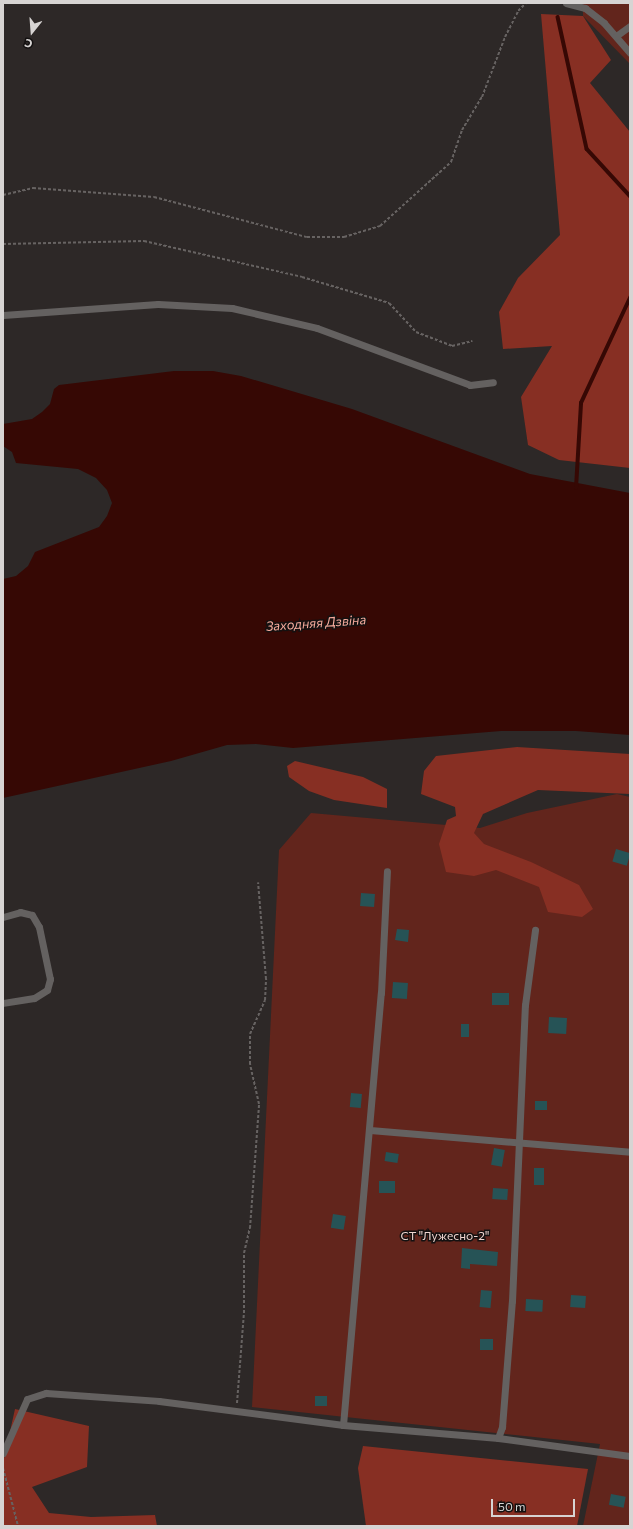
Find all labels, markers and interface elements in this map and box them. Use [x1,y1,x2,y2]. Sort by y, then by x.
north arrow [12,12,52,52]
text: С [23,37,34,51]
water label: Заходняя Дзвіна [265,612,367,634]
park label: СТ "Лужесно-2" [401,1229,489,1243]
scale bar [493,1491,577,1517]
text: 50 m [498,1499,526,1513]

